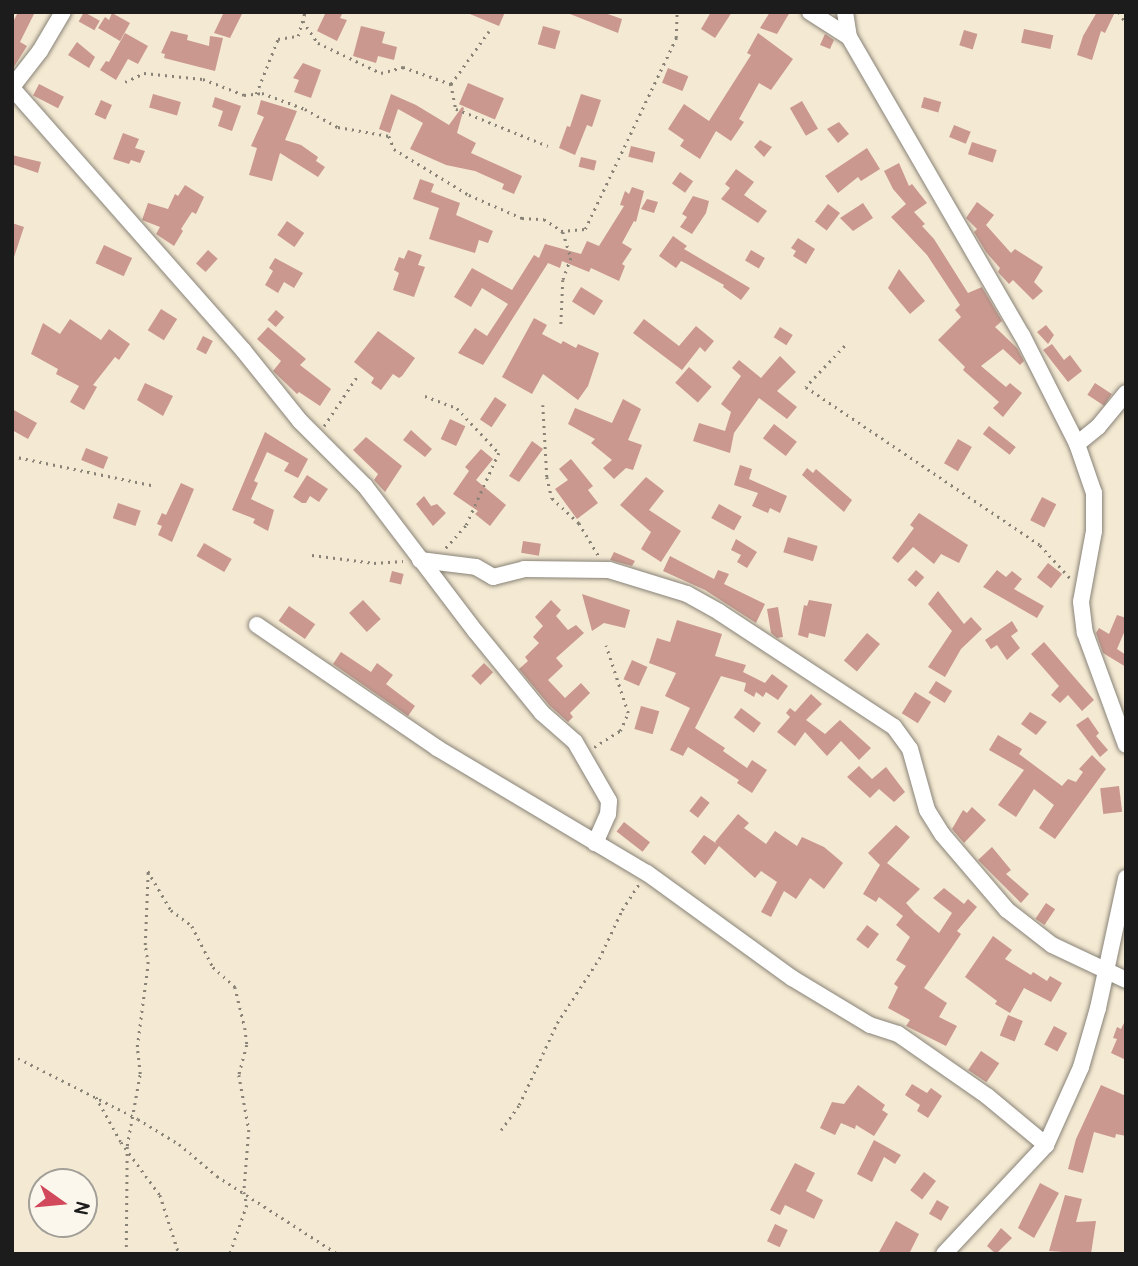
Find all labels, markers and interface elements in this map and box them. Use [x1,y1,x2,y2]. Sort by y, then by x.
north arrow [28,1168,98,1238]
text: N [68,1199,95,1217]

